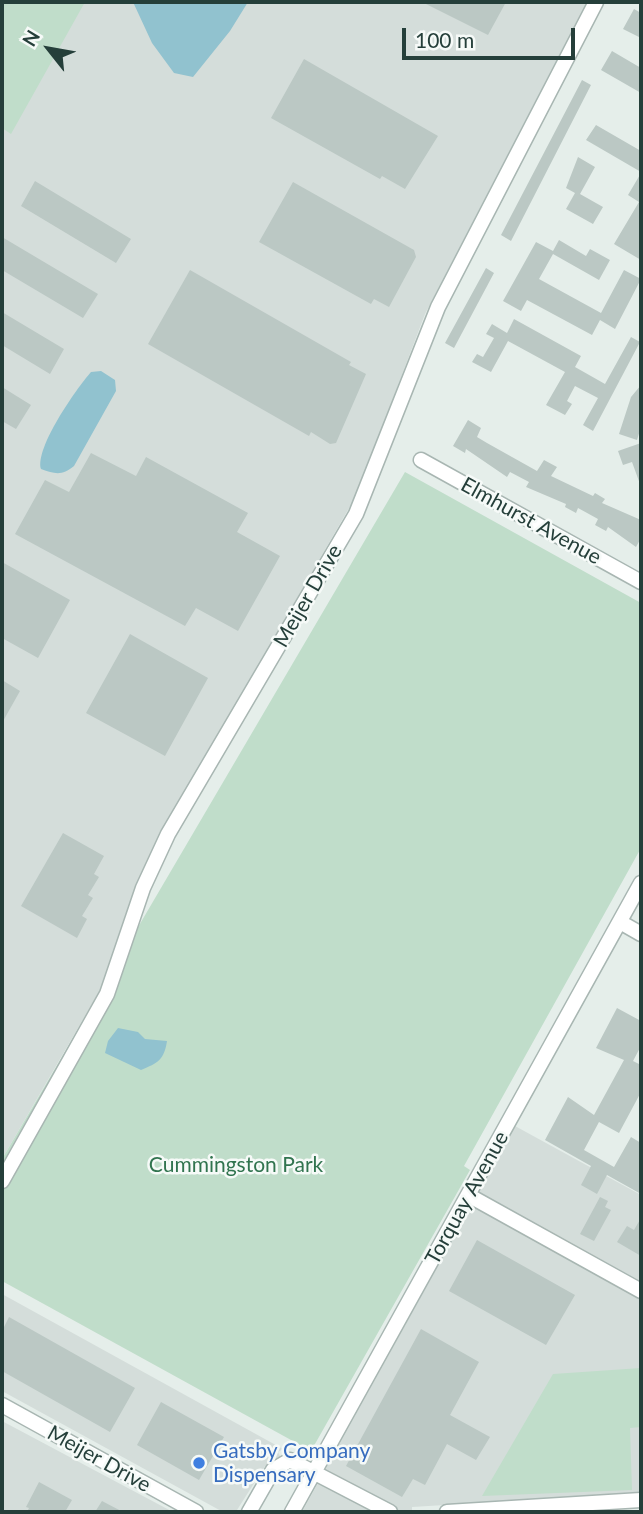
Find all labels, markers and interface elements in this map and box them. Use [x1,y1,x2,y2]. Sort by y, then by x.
north arrow [14,14,84,84]
scale bar [405,14,578,58]
text: N [17,26,44,50]
text: 100 m [415,27,474,52]
street label: Elmhurst Avenue [456,472,606,570]
street label: Meijer Drive [268,540,348,652]
street label: Torquay Avenue [420,1127,514,1269]
park label: Cummingston Park [149,1152,323,1178]
street label: Meijer Drive [43,1420,155,1498]
place label: Gatsby Company Dispensary [213,1438,370,1488]
marker: Gatsby Company Dispensary [191,1455,207,1471]

